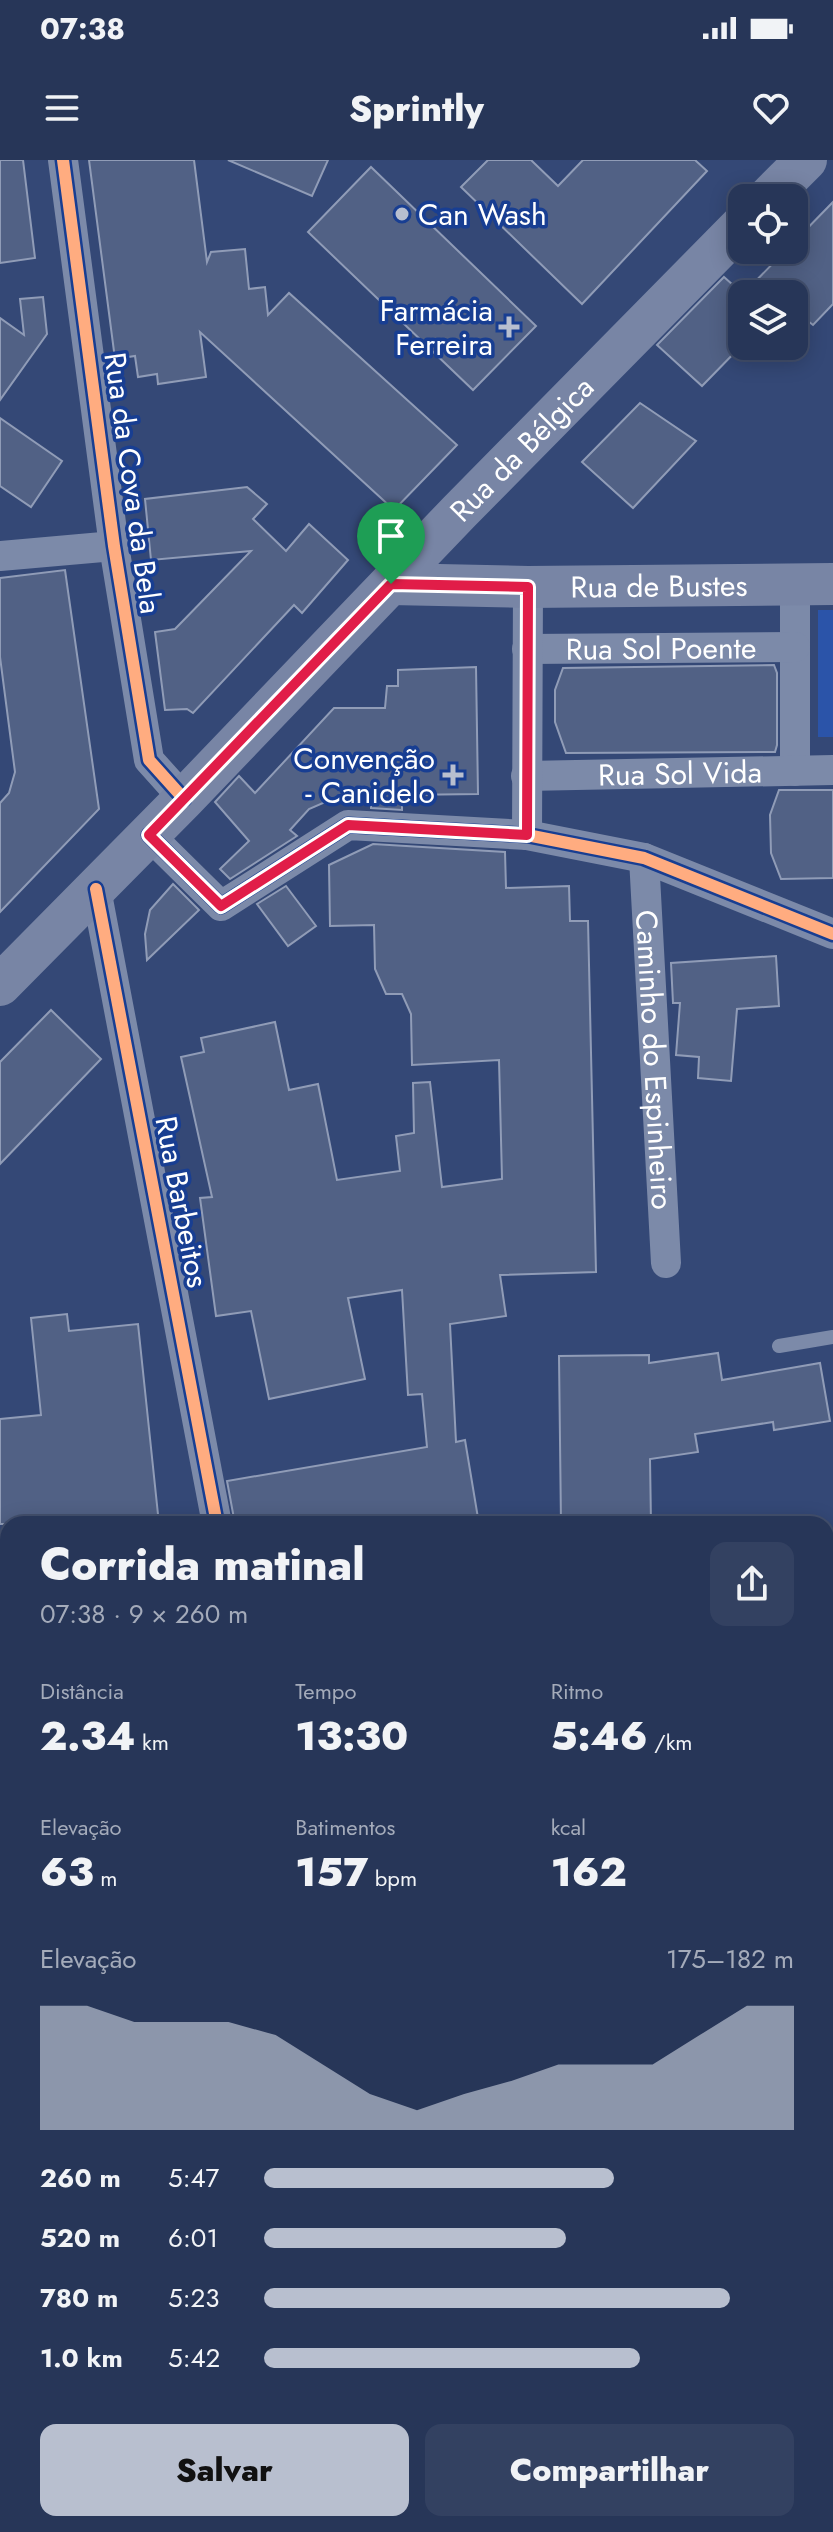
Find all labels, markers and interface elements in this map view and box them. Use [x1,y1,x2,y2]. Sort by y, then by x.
text: 07:38 [40,7,125,50]
text: Sprintly [349,82,484,134]
icon: menu [40,86,84,130]
icon: heart [749,86,793,130]
map controls [728,184,808,360]
button: locate [728,184,808,264]
place label: Can Wash [418,193,547,236]
marker: Can Wash [393,205,411,223]
button: layers [728,280,808,360]
place label: Farmácia Ferreira [380,289,493,366]
marker: Farmácia Ferreira [500,318,518,336]
street label: Rua da Cova da Bela [93,349,173,617]
street label: Rua da Bélgica [440,366,603,531]
pin [357,502,425,584]
icon: arrive [369,514,413,558]
street label: Rua de Bustes [570,563,748,608]
street label: Rua Sol Poente [566,626,756,670]
place label: Convenção - Canidelo [293,737,435,814]
street label: Rua Sol Vida [598,750,762,796]
marker: Convenção - Canidelo [442,764,464,786]
street label: Caminho do Espinheiro [625,909,685,1211]
street label: Rua Barbeitos [144,1113,220,1291]
text: Corrida matinal [40,1533,365,1597]
button: share [710,1542,794,1626]
text: 07:38 · 9 × 260 m [40,1595,248,1633]
text: Distância [40,1675,124,1707]
text: Tempo [295,1675,356,1707]
text: Ritmo [551,1675,603,1707]
text: 2.34 [40,1707,135,1765]
text: 13:30 [295,1707,408,1765]
text: 5:46 [551,1707,648,1765]
text: km [135,1726,169,1758]
text: /km [648,1726,693,1758]
text: Elevação [40,1811,122,1843]
text: Batimentos [295,1811,395,1843]
text: kcal [551,1811,586,1843]
text: 63 [40,1843,94,1901]
text: 157 [295,1843,368,1901]
text: 162 [551,1843,627,1901]
text: m [94,1862,117,1894]
text: bpm [368,1862,417,1894]
text: Elevação [40,1940,136,1978]
text: 175–182 m [666,1940,794,1978]
text: 260 m [40,2159,121,2197]
text: 5:47 [168,2159,219,2197]
text: 520 m [40,2219,120,2257]
text: 6:01 [168,2219,218,2257]
text: 780 m [40,2279,118,2317]
text: 5:23 [168,2279,219,2317]
text: 1.0 km [40,2339,123,2377]
text: 5:42 [168,2339,220,2377]
button: Salvar [40,2424,409,2516]
button: Compartilhar [425,2424,794,2516]

